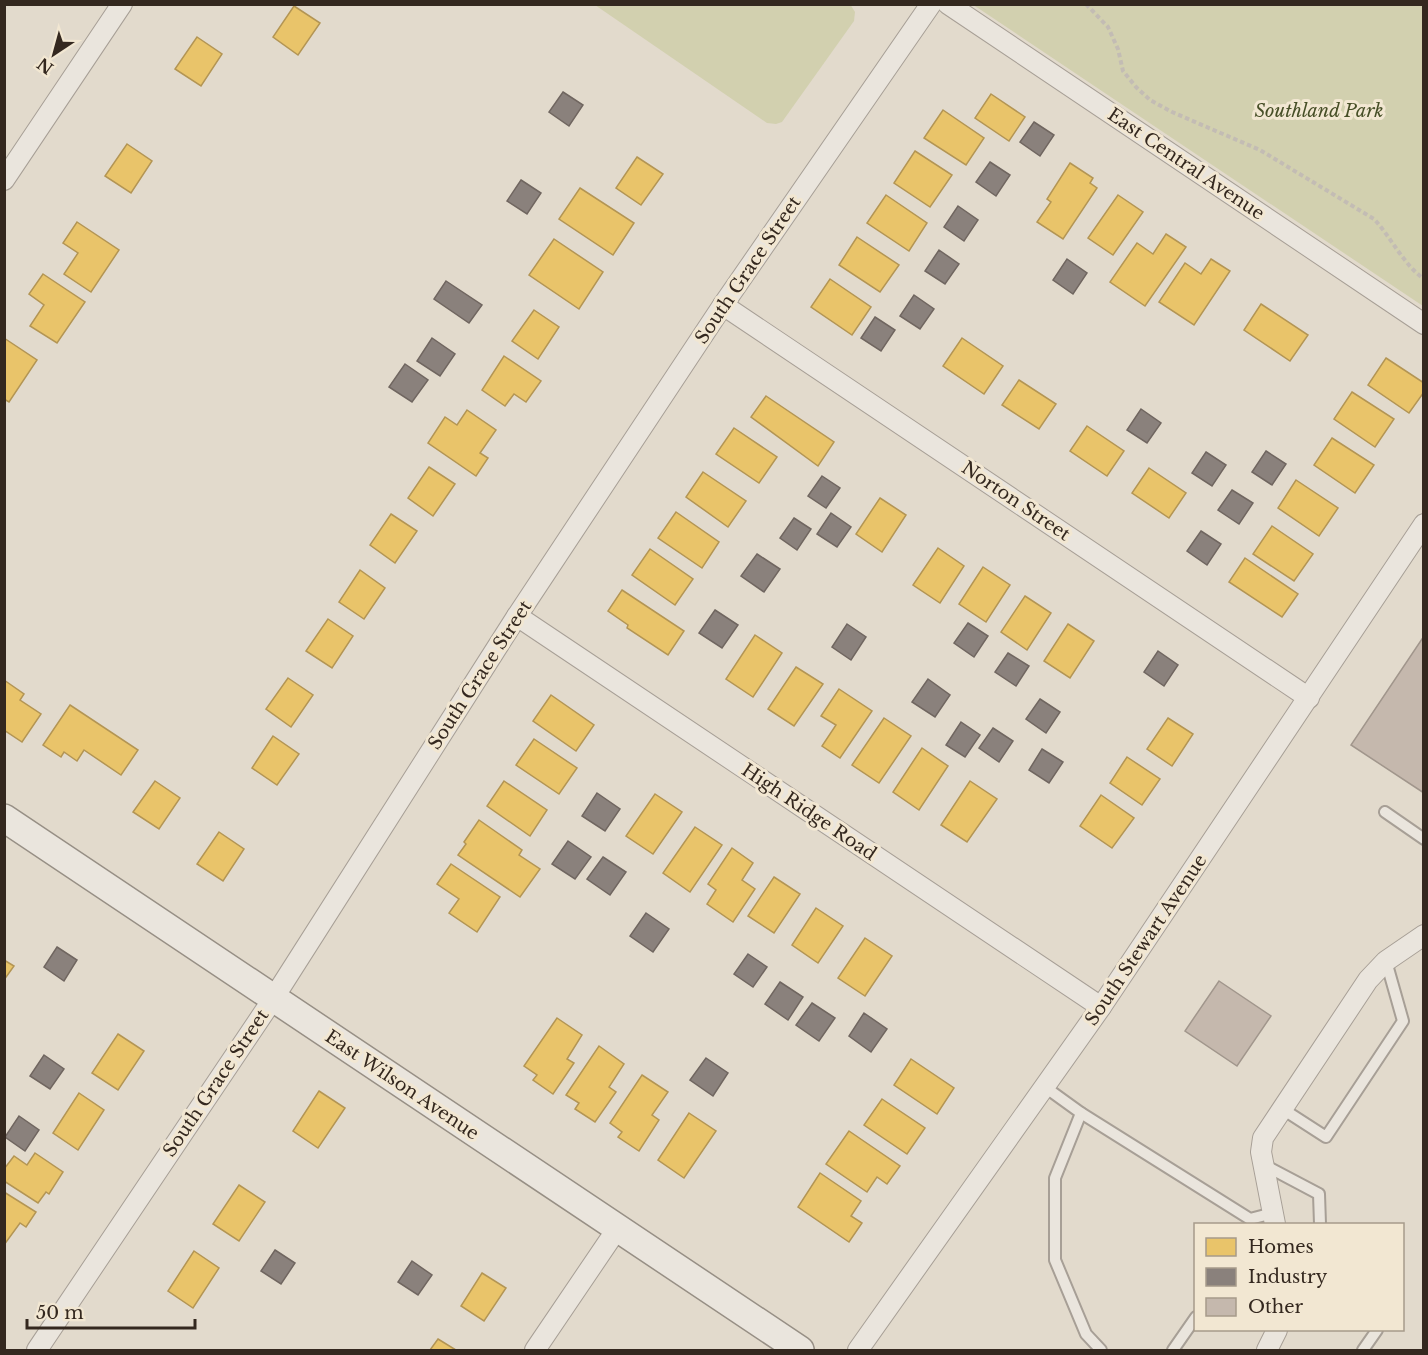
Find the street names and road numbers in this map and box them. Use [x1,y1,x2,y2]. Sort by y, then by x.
street label: East Central Avenue [1103,103,1269,225]
street label: South Grace Street [690,192,806,348]
street label: Norton Street [957,457,1075,546]
street label: South Grace Street [424,596,537,754]
street label: High Ridge Road [737,759,881,865]
street label: South Stewart Avenue [1080,850,1212,1030]
street label: South Grace Street [158,1005,274,1161]
street label: East Wilson Avenue [321,1025,483,1145]

